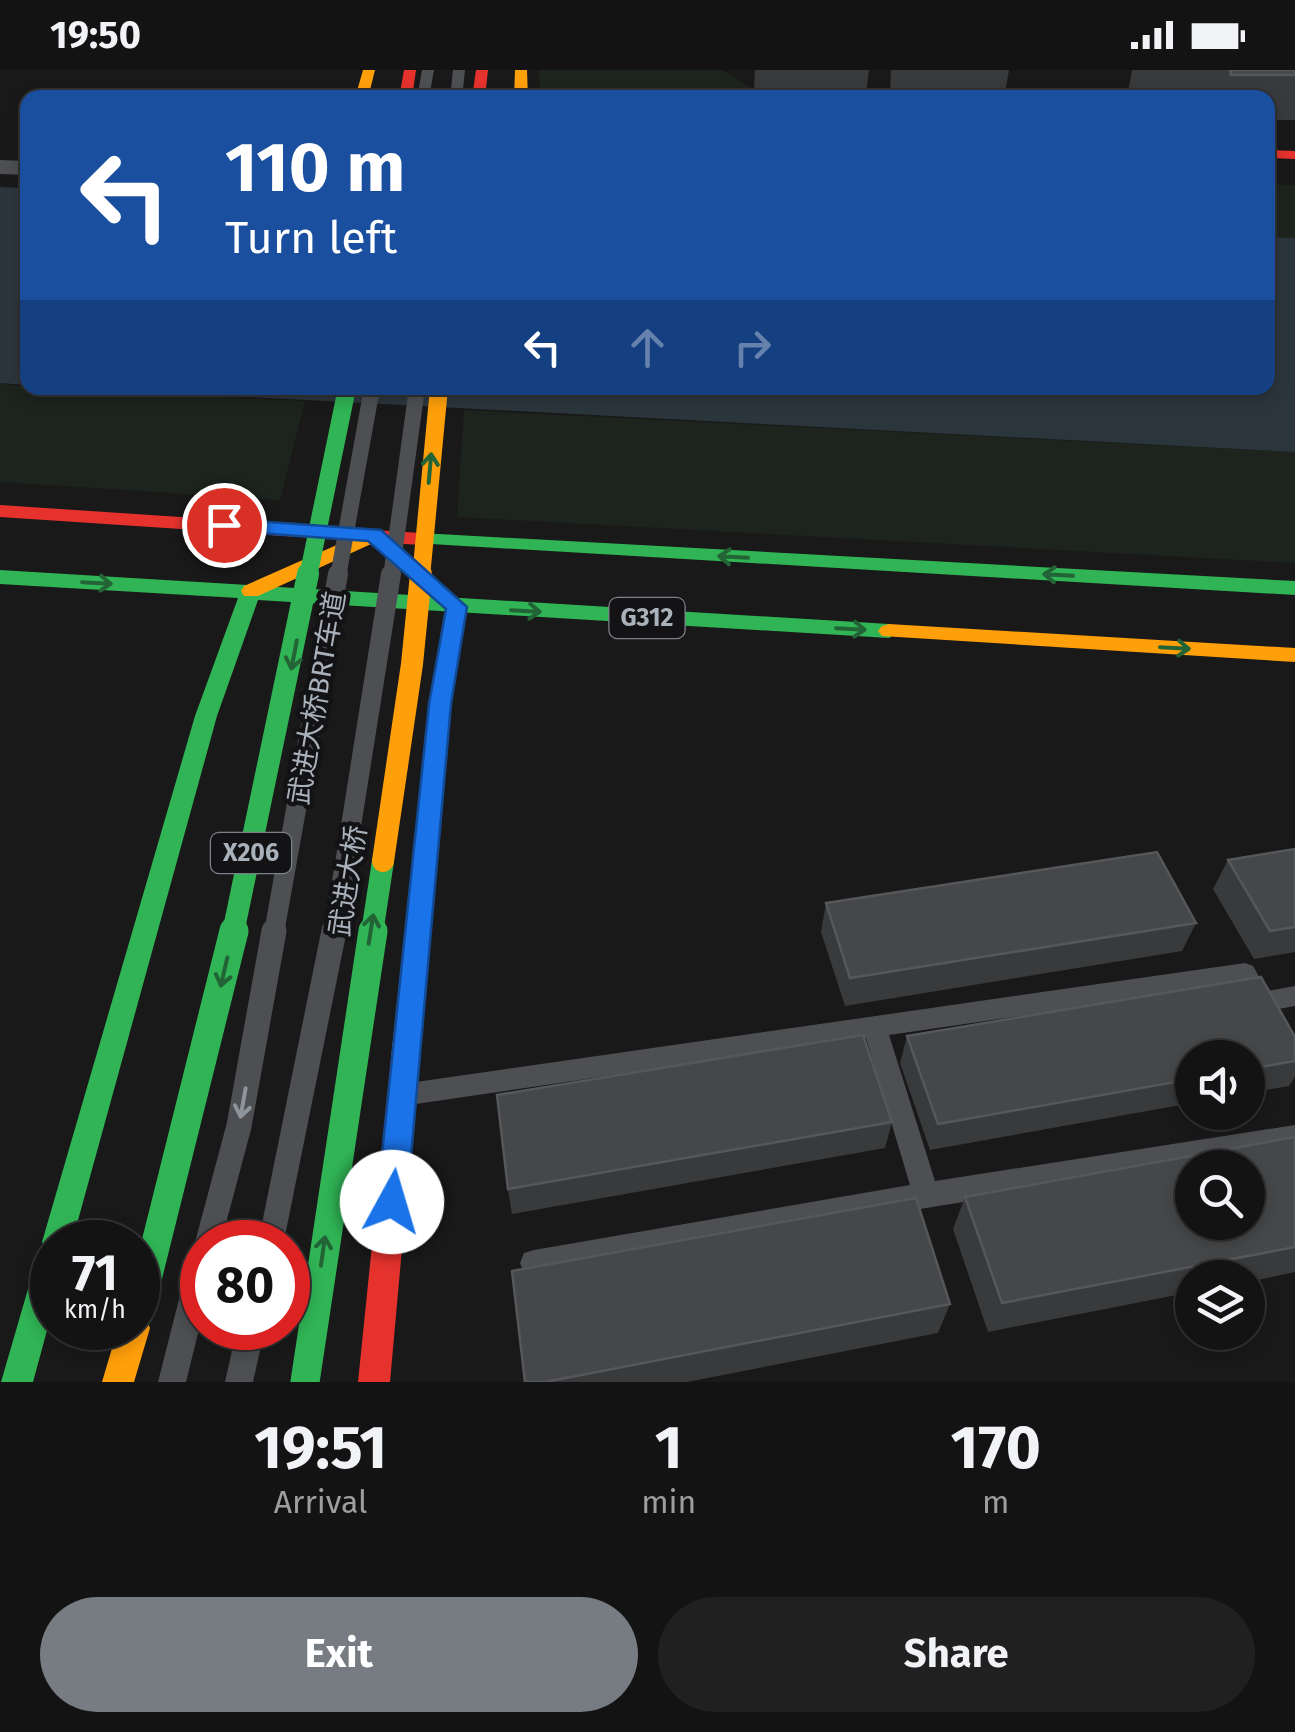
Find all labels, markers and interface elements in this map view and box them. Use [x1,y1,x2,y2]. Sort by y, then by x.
text: 19:50 [50,12,141,58]
text: 110 m [225,126,405,210]
icon: left [60,130,190,260]
text: Turn left [225,211,397,265]
icon: left [515,320,570,375]
icon: ahead [620,320,675,375]
icon: right [725,320,780,375]
one-way arrow [421,453,440,485]
pin [182,483,267,568]
icon: arrive [197,498,252,553]
one-way arrow [718,547,750,566]
one-way arrow [1042,565,1074,584]
one-way arrow [81,574,113,593]
street label: 武进大桥BRT车道 [282,589,352,807]
road number: G312 [610,598,684,638]
one-way arrow [510,602,542,621]
one-way arrow [834,620,866,639]
one-way arrow [284,638,303,670]
one-way arrow [1159,639,1191,658]
street label: 武进大桥 [323,823,373,939]
road number: X206 [211,833,291,873]
one-way arrow [363,914,381,946]
one-way arrow [214,955,232,987]
map controls [1175,1040,1265,1350]
button: sound [1175,1040,1265,1130]
one-way arrow [233,1087,252,1119]
position arrow [340,1150,444,1254]
button: search [1175,1150,1265,1240]
speed limit sign: 80 [180,1220,310,1350]
one-way arrow [315,1235,333,1267]
text: 71 [72,1243,118,1303]
button: layers [1175,1260,1265,1350]
text: km/h [64,1295,126,1325]
text: 19:51 [254,1412,387,1484]
text: 1 [655,1412,683,1484]
text: 170 [950,1412,1041,1484]
text: Arrival [274,1483,367,1521]
text: min [641,1483,696,1521]
text: m [982,1483,1009,1521]
button: Exit [40,1597,638,1712]
button: Share [658,1597,1255,1712]

